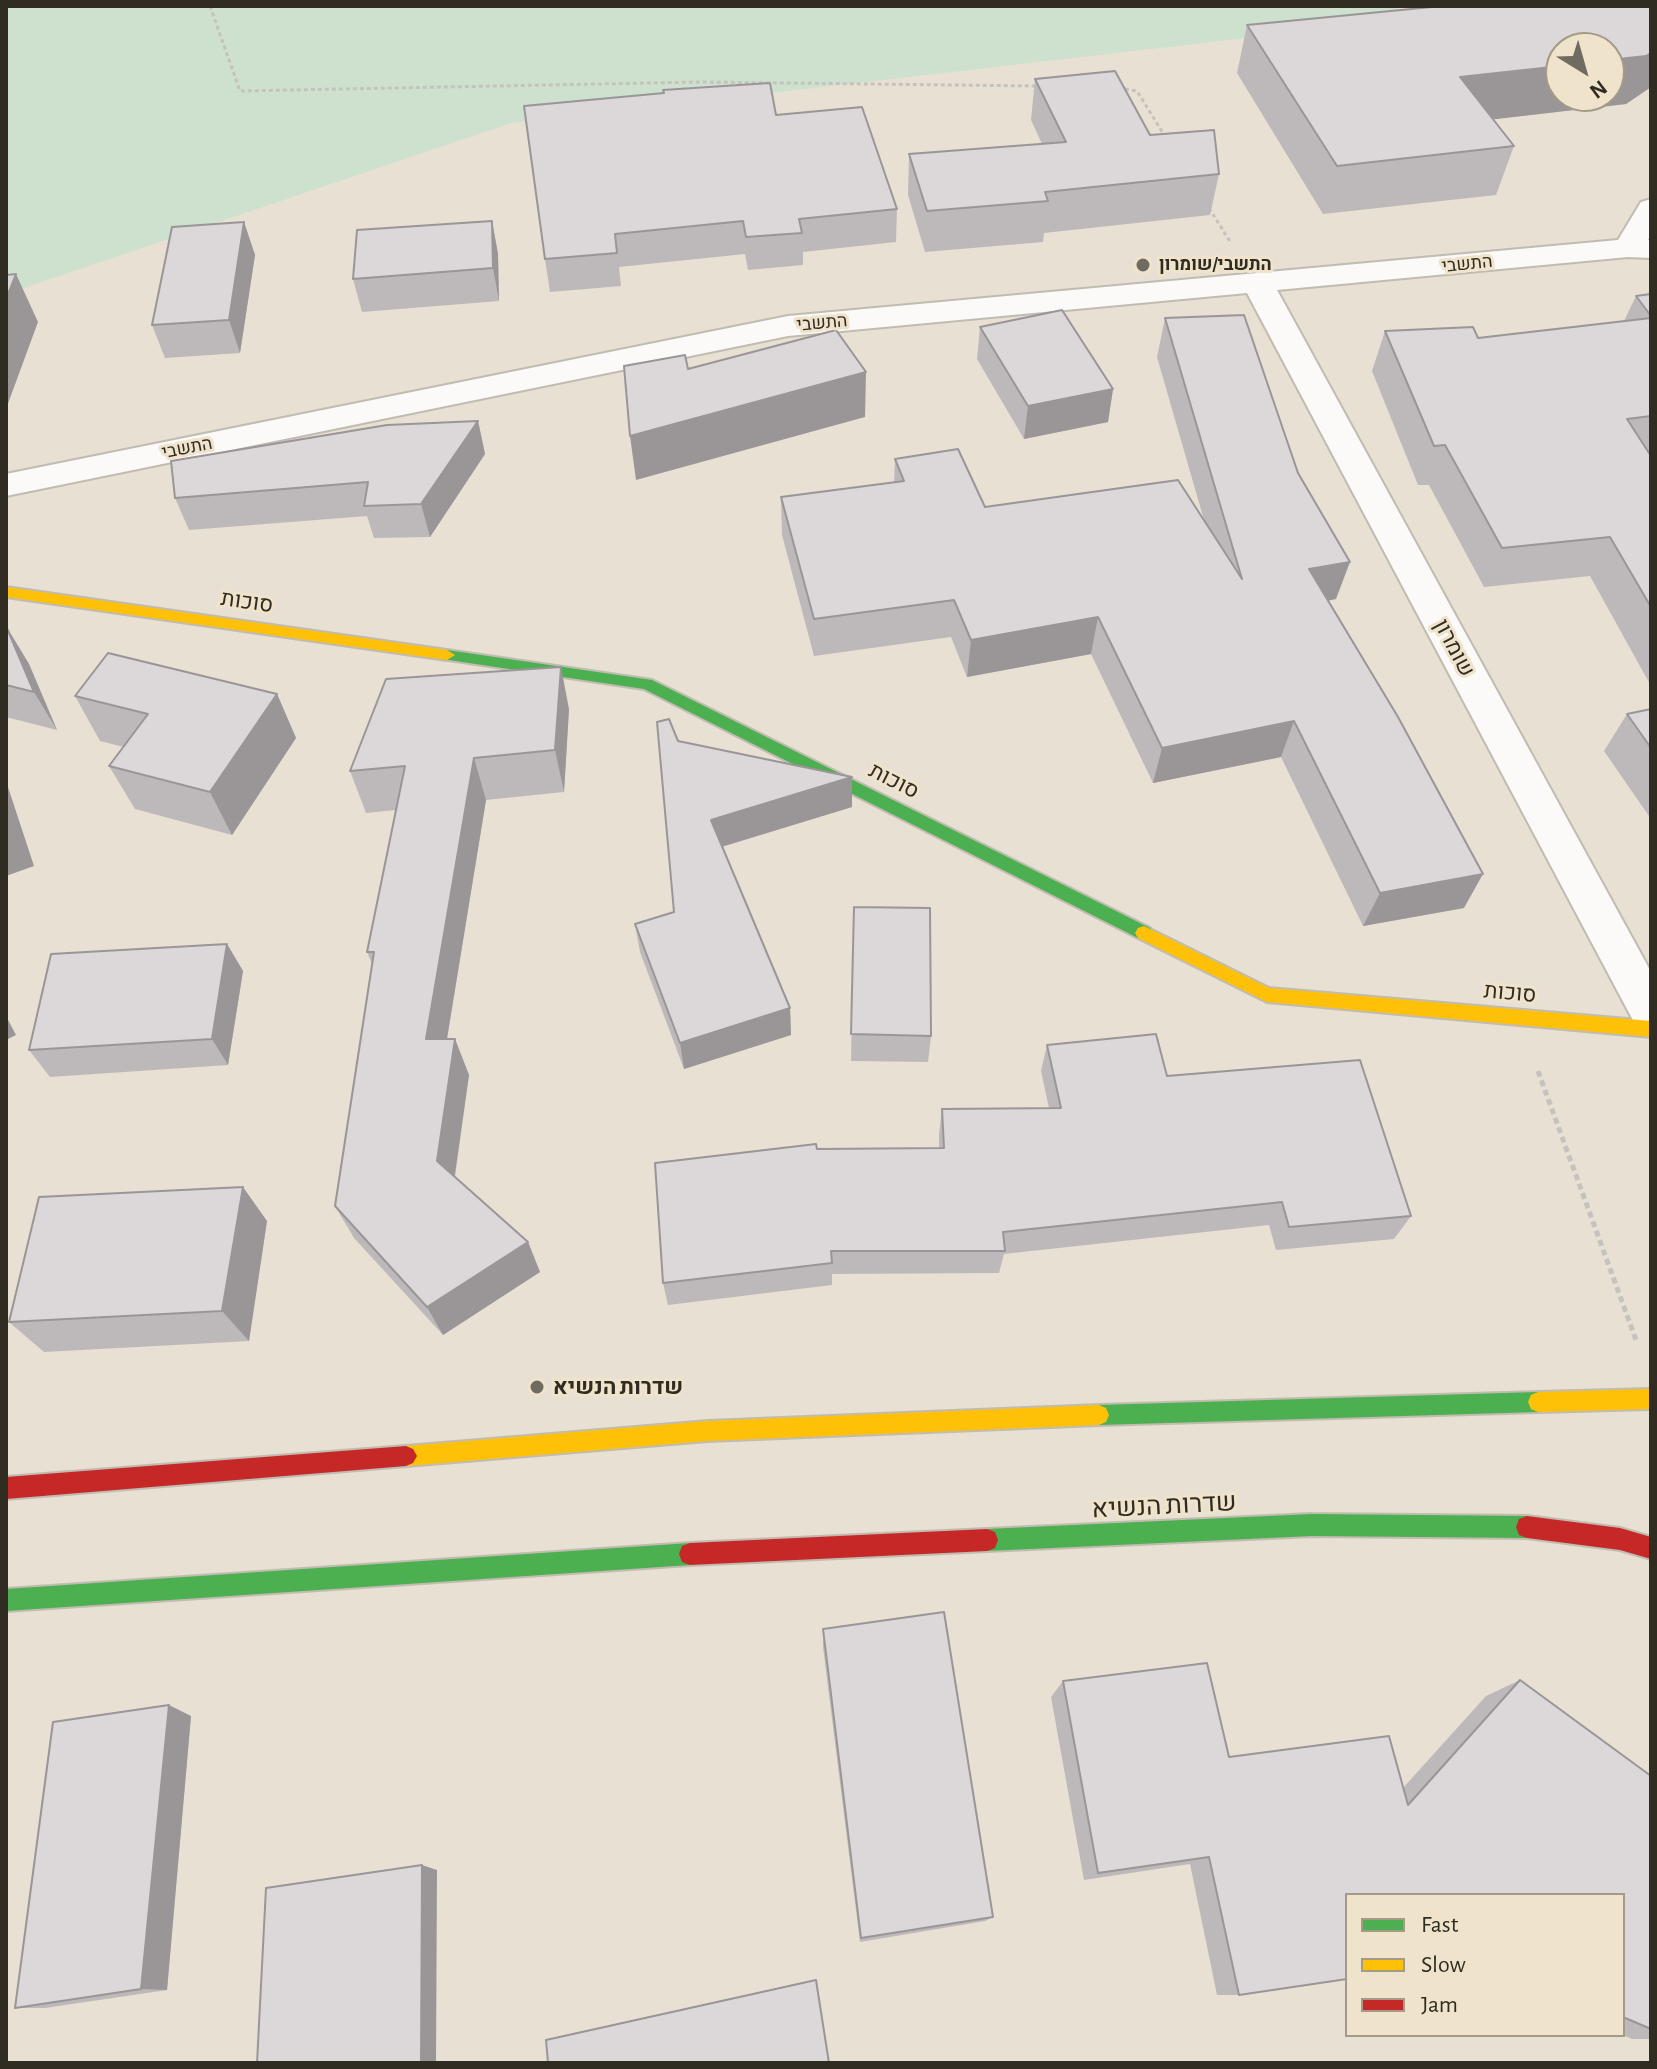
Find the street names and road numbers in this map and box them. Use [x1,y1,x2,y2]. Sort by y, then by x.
street label: התשבי [1440,251,1494,277]
street label: התשבי [796,310,848,336]
street label: התשבי [160,433,214,463]
street label: סוכות [219,585,275,619]
street label: שומרון [1428,615,1480,681]
street label: סוכות [865,757,923,805]
street label: סוכות [1483,978,1537,1008]
street label: שדרות הנשיא [1091,1487,1237,1525]

